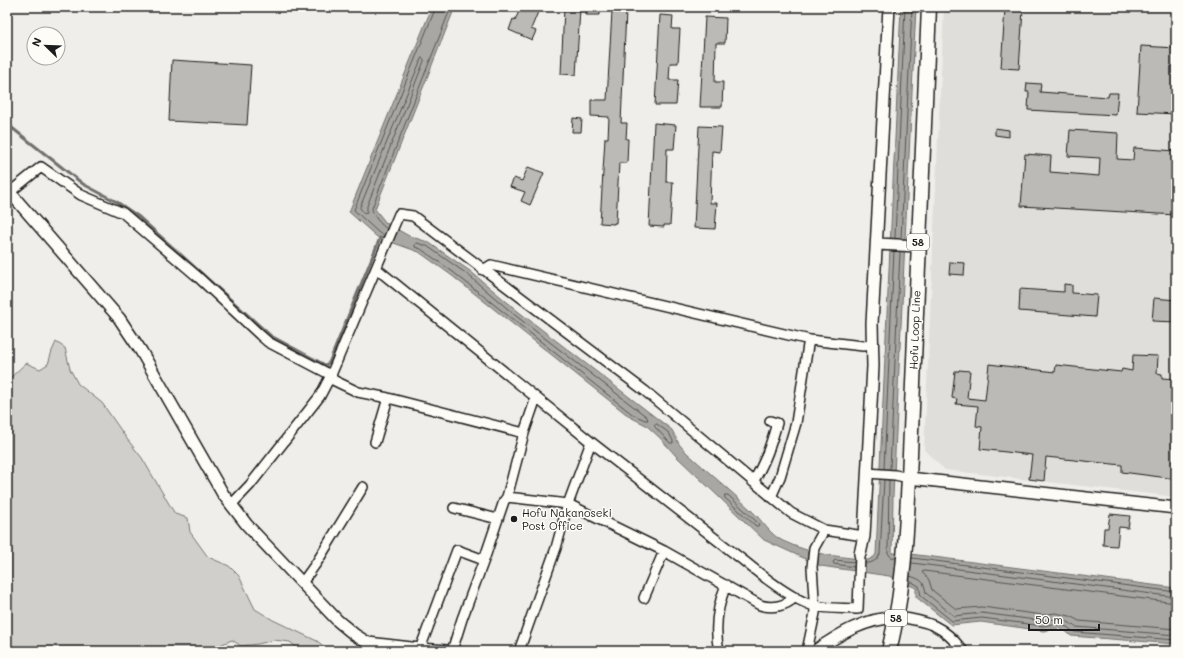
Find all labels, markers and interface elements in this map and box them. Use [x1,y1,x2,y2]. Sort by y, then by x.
north arrow [26,26,66,66]
text: N [28,35,45,49]
road number: 58 [907,234,929,250]
street label: Hofu Loop Line [906,290,923,370]
place label: Hofu Nakanoseki Post Office [522,505,612,533]
marker: Hofu Nakanoseki Post Office [509,514,519,524]
scale bar [1029,606,1099,632]
road number: 58 [885,610,907,626]
text: 50 m [1035,611,1063,627]

